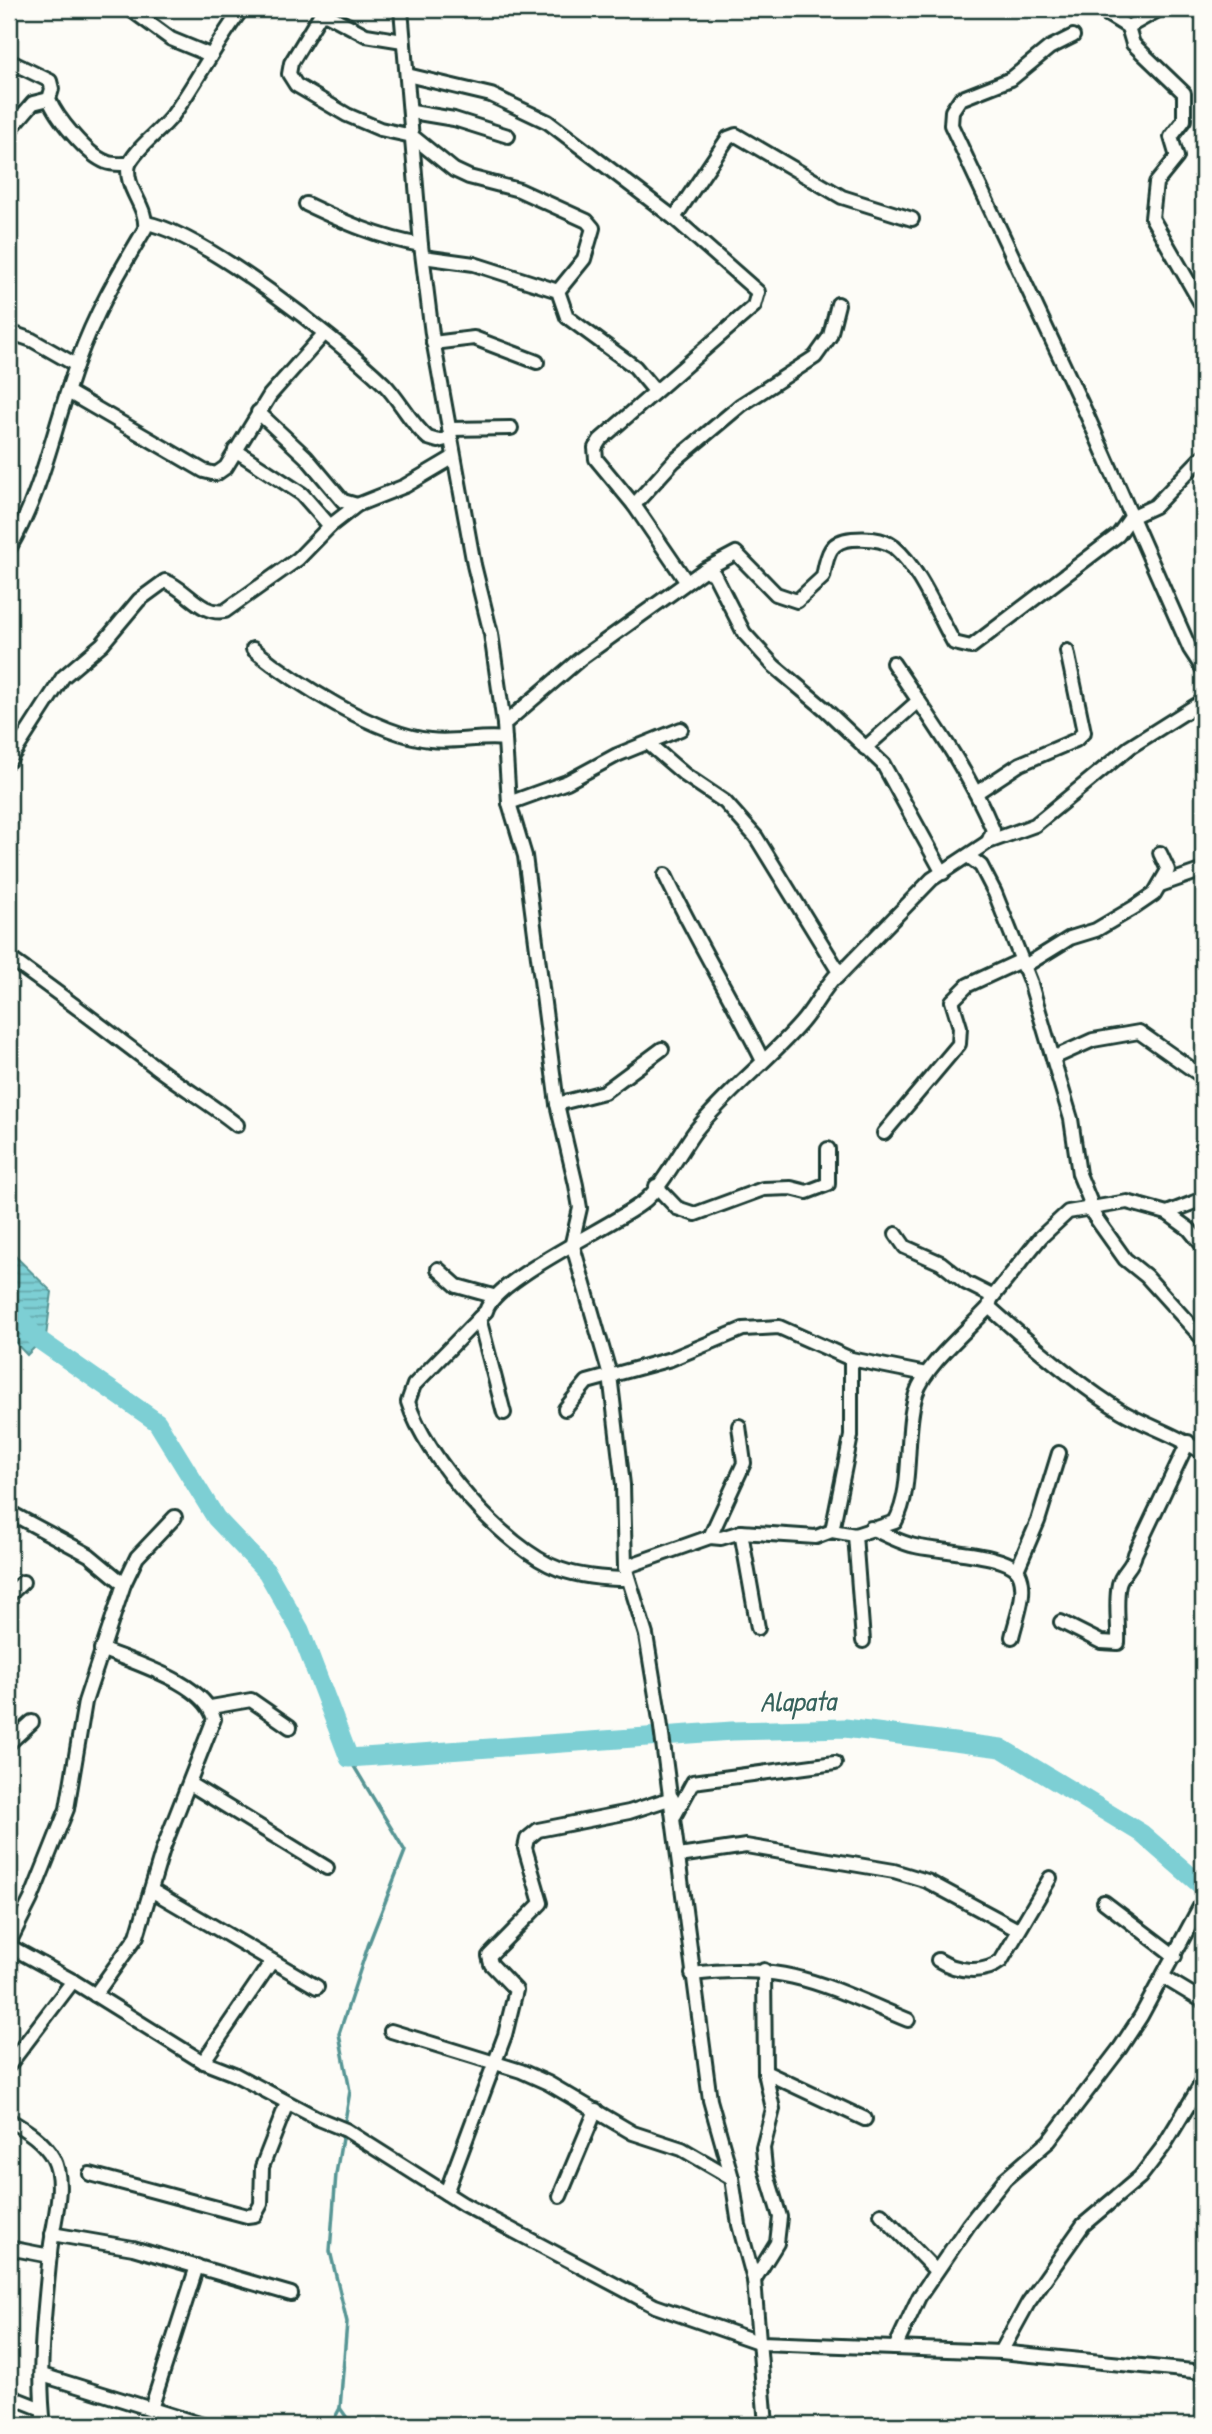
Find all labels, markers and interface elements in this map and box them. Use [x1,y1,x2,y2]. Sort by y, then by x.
water label: Alapata [760,1681,839,1721]

